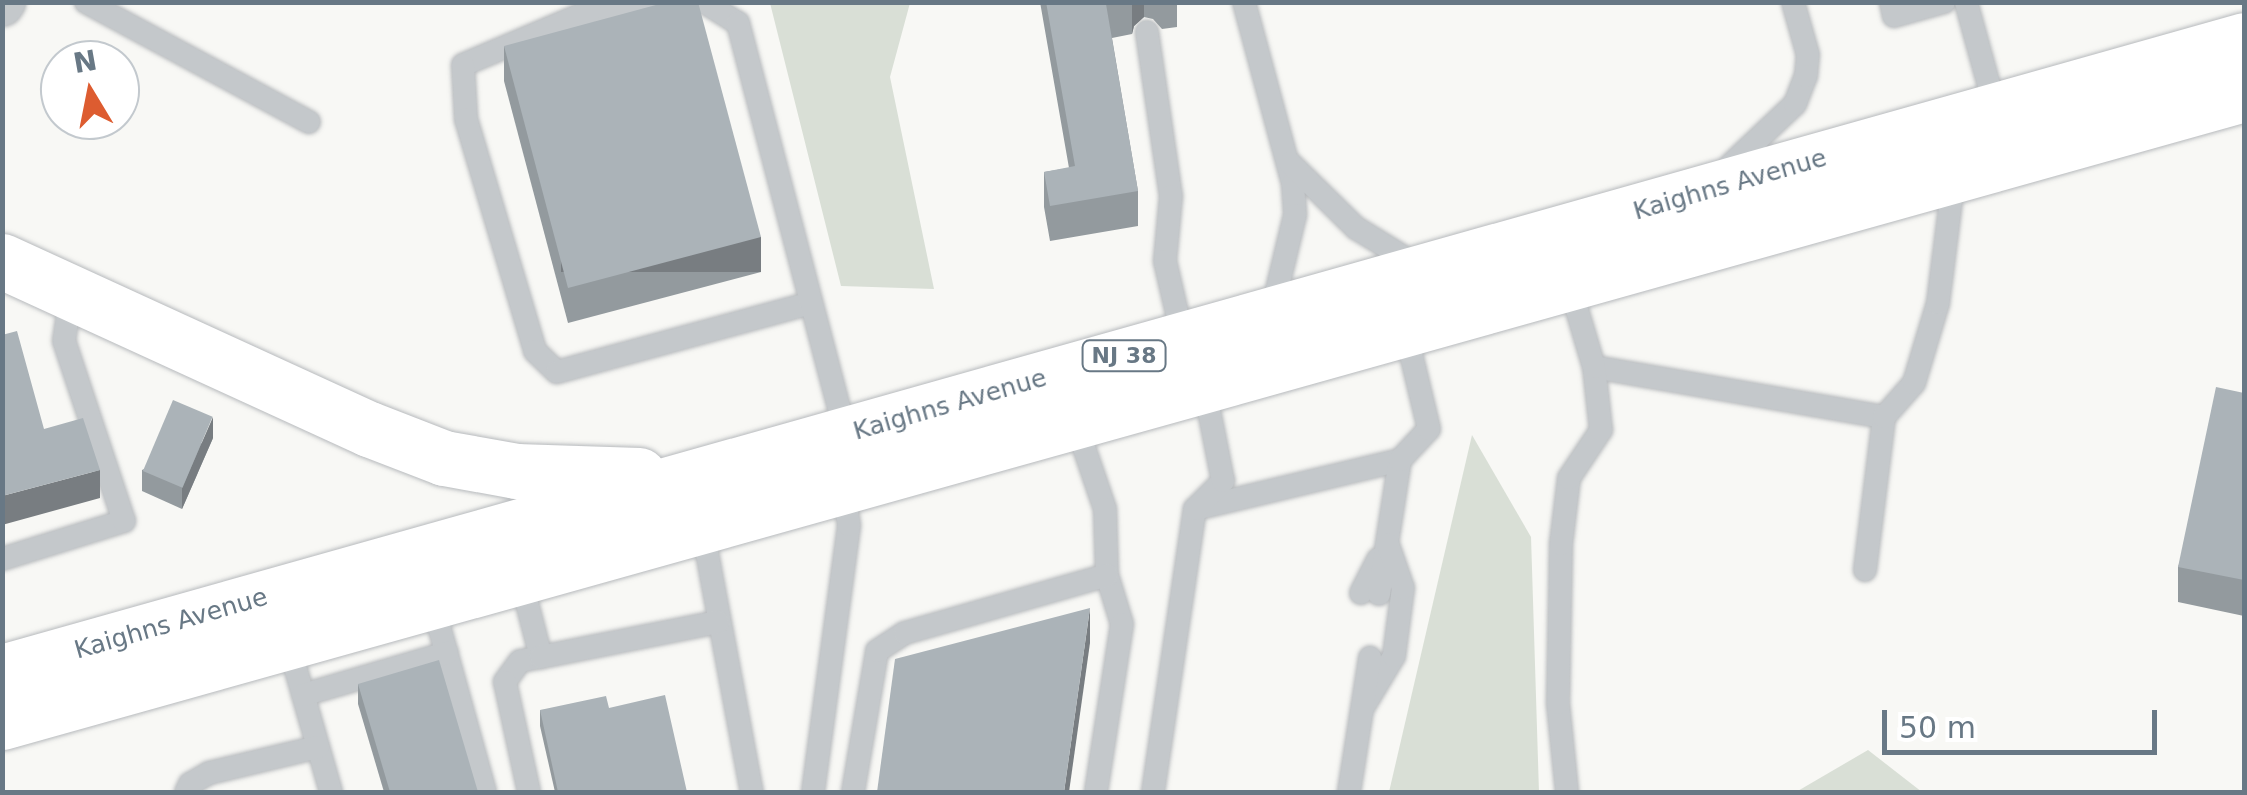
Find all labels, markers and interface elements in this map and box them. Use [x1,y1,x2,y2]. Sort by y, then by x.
north arrow [40,40,140,140]
text: N [71,44,99,80]
street label: Kaighns Avenue [1630,143,1830,227]
road number: NJ 38 [1082,339,1166,373]
street label: Kaighns Avenue [850,363,1050,447]
street label: Kaighns Avenue [71,582,271,666]
scale bar [1887,690,2162,752]
text: 50 m [1899,710,1976,745]

